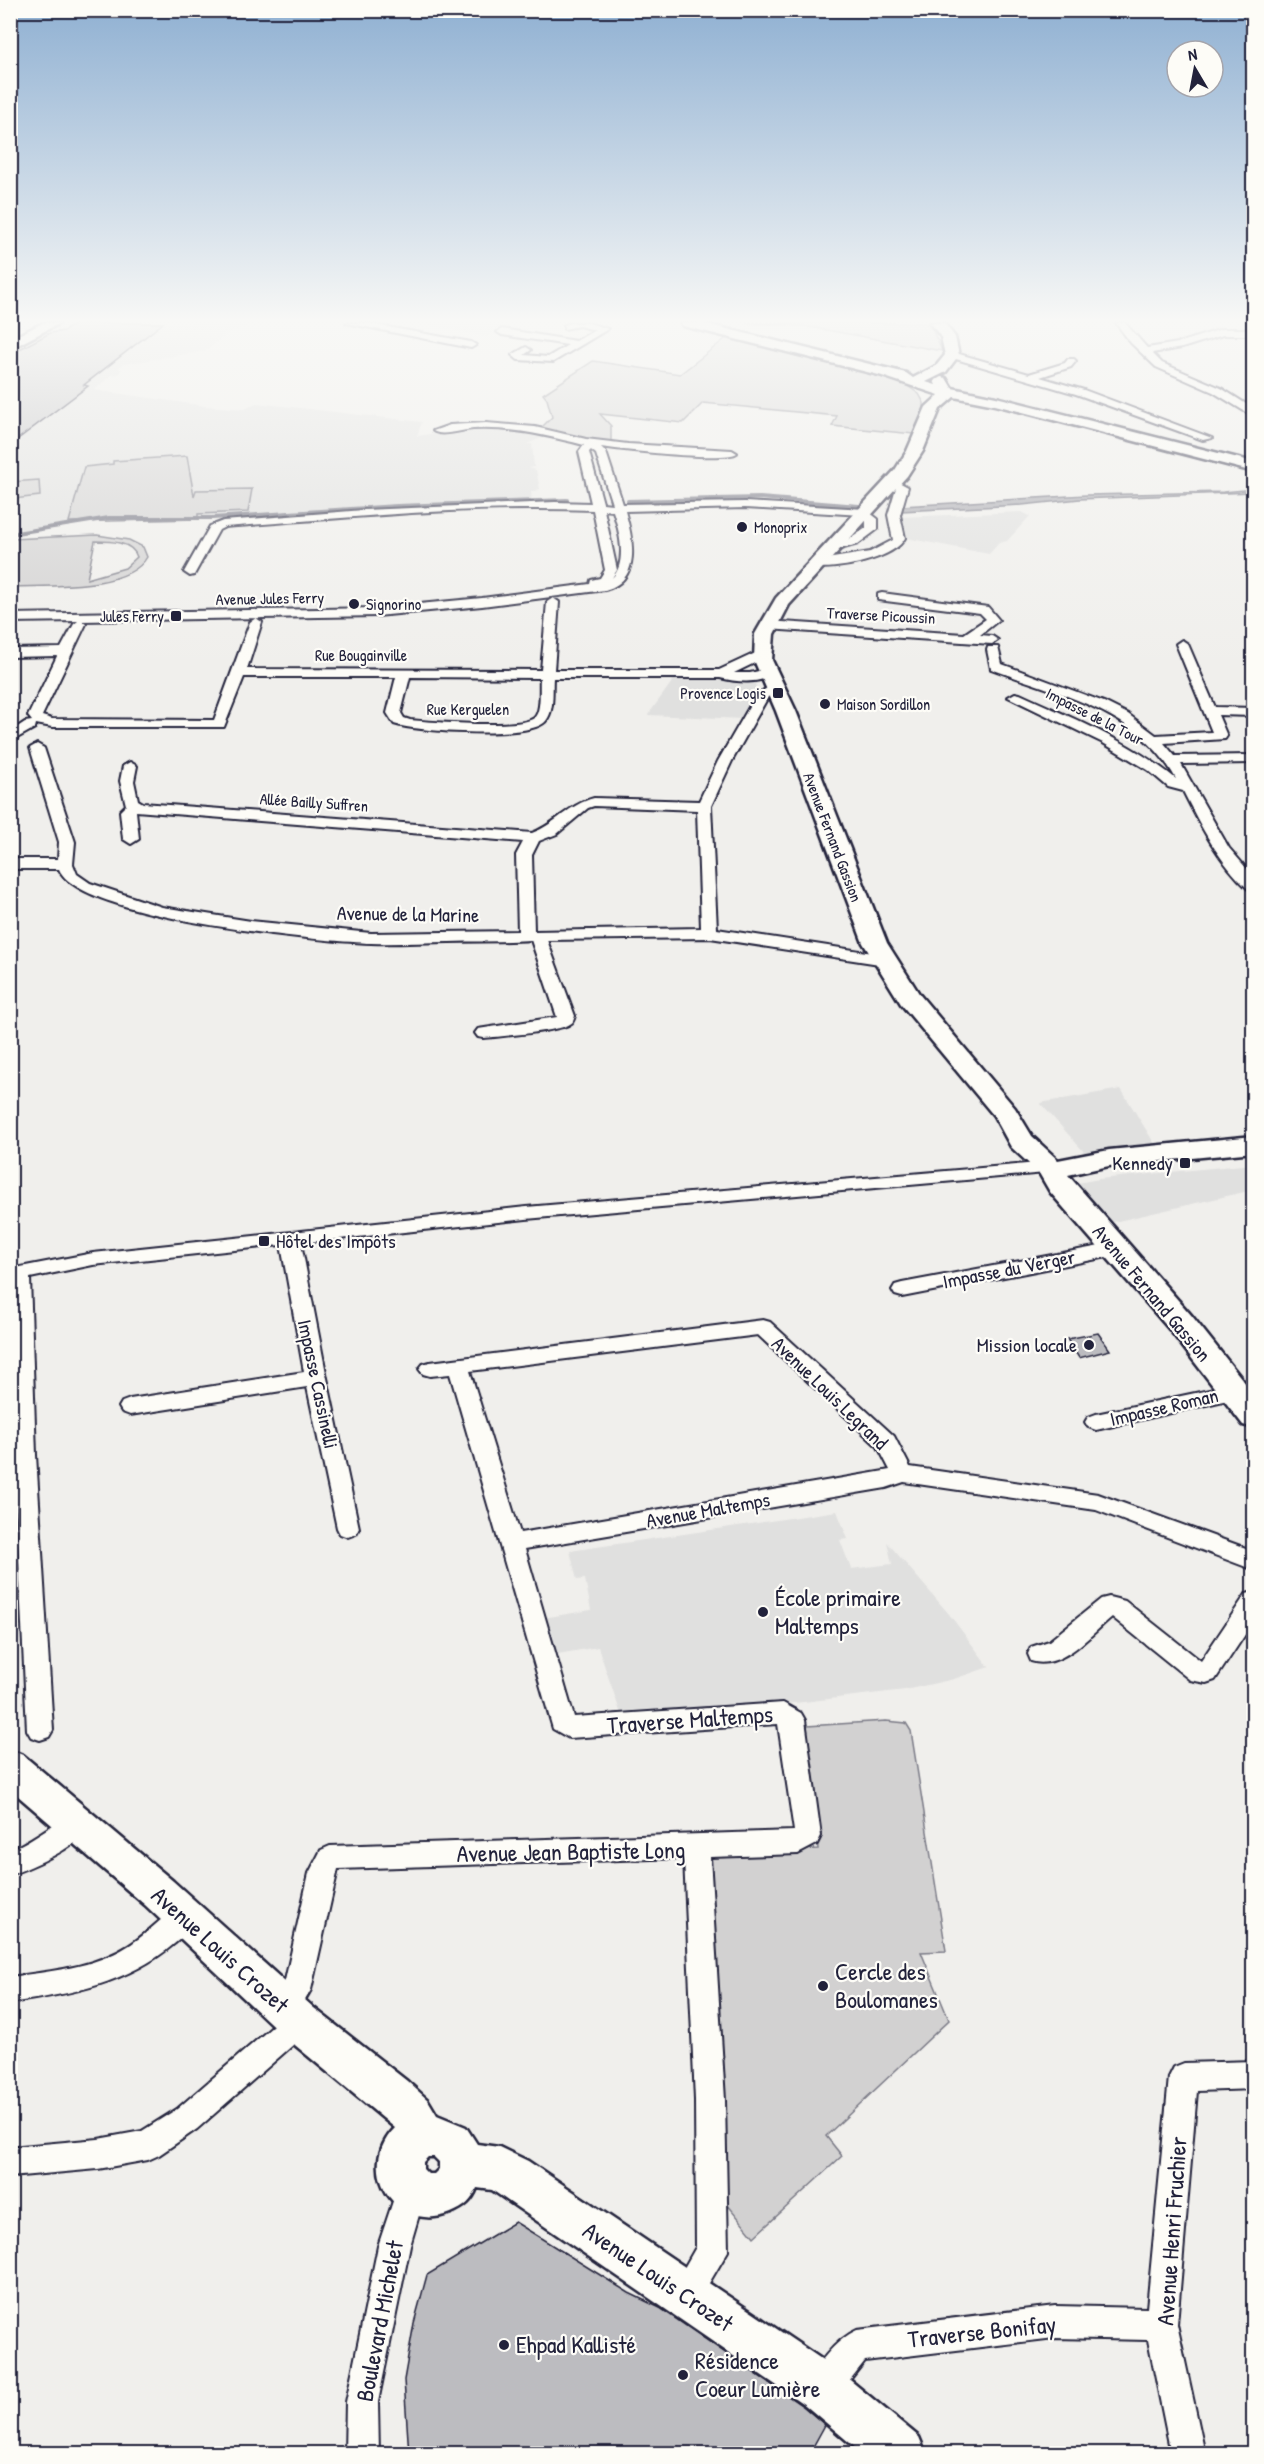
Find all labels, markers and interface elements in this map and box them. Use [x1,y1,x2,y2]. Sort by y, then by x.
north arrow [1165,39,1225,99]
text: N [1186,43,1199,66]
place label: Monoprix [754,516,807,538]
marker: Monoprix [735,520,749,534]
street label: Avenue Jules Ferry [216,586,325,610]
place label: Signorino [366,593,422,615]
marker: Signorino [347,597,361,611]
street label: Traverse Picoussin [826,601,936,629]
place label: Jules Ferry [100,605,164,627]
marker: Jules Ferry [169,609,183,623]
street label: Rue Bougainville [315,644,408,666]
place label: Provence Logis [680,682,766,704]
street label: Impasse de la Tour [1042,682,1148,750]
marker: Provence Logis [771,686,785,700]
place label: Maison Sordillon [837,693,930,715]
marker: Maison Sordillon [818,697,832,711]
street label: Rue Kerguelen [427,698,509,720]
street label: Avenue Fernand Gassion [798,769,868,905]
street label: Allée Bailly Suffren [259,787,369,817]
street label: Avenue de la Marine [337,899,479,928]
place label: Kennedy [1112,1149,1173,1176]
marker: Kennedy [1178,1156,1192,1170]
street label: Avenue Fernand Gassion [1087,1218,1218,1367]
place label: Hôtel des Impôts [276,1227,396,1254]
marker: Hôtel des Impôts [257,1234,271,1248]
street label: Impasse du Verger [940,1242,1078,1295]
street label: Impasse Cassinelli [292,1317,345,1451]
street label: Avenue Louis Legrand [766,1330,895,1455]
place label: Mission locale [977,1331,1077,1358]
marker: Mission locale [1082,1338,1096,1352]
street label: Impasse Roman [1107,1381,1221,1432]
street label: Avenue Maltemps [644,1485,772,1534]
place label: École primaire Maltemps [775,1581,901,1641]
marker: École primaire Maltemps [756,1605,770,1619]
street label: Traverse Maltemps [606,1697,774,1741]
street label: Avenue Jean Baptiste Long [456,1833,686,1869]
street label: Avenue Louis Crozet [145,1879,297,2020]
place label: Cercle des Boulomanes [835,1955,938,2015]
marker: Cercle des Boulomanes [816,1979,830,1993]
street label: Avenue Henri Fruchier [1148,2135,1194,2327]
street label: Avenue Louis Crozet [577,2214,741,2339]
street label: Boulevard Michelet [348,2237,410,2404]
street label: Traverse Bonifay [906,2307,1058,2355]
place label: Ehpad Kallisté [516,2328,636,2360]
marker: Ehpad Kallisté [497,2338,511,2352]
place label: Résidence Coeur Lumière [695,2344,821,2404]
marker: Résidence Coeur Lumière [676,2368,690,2382]

